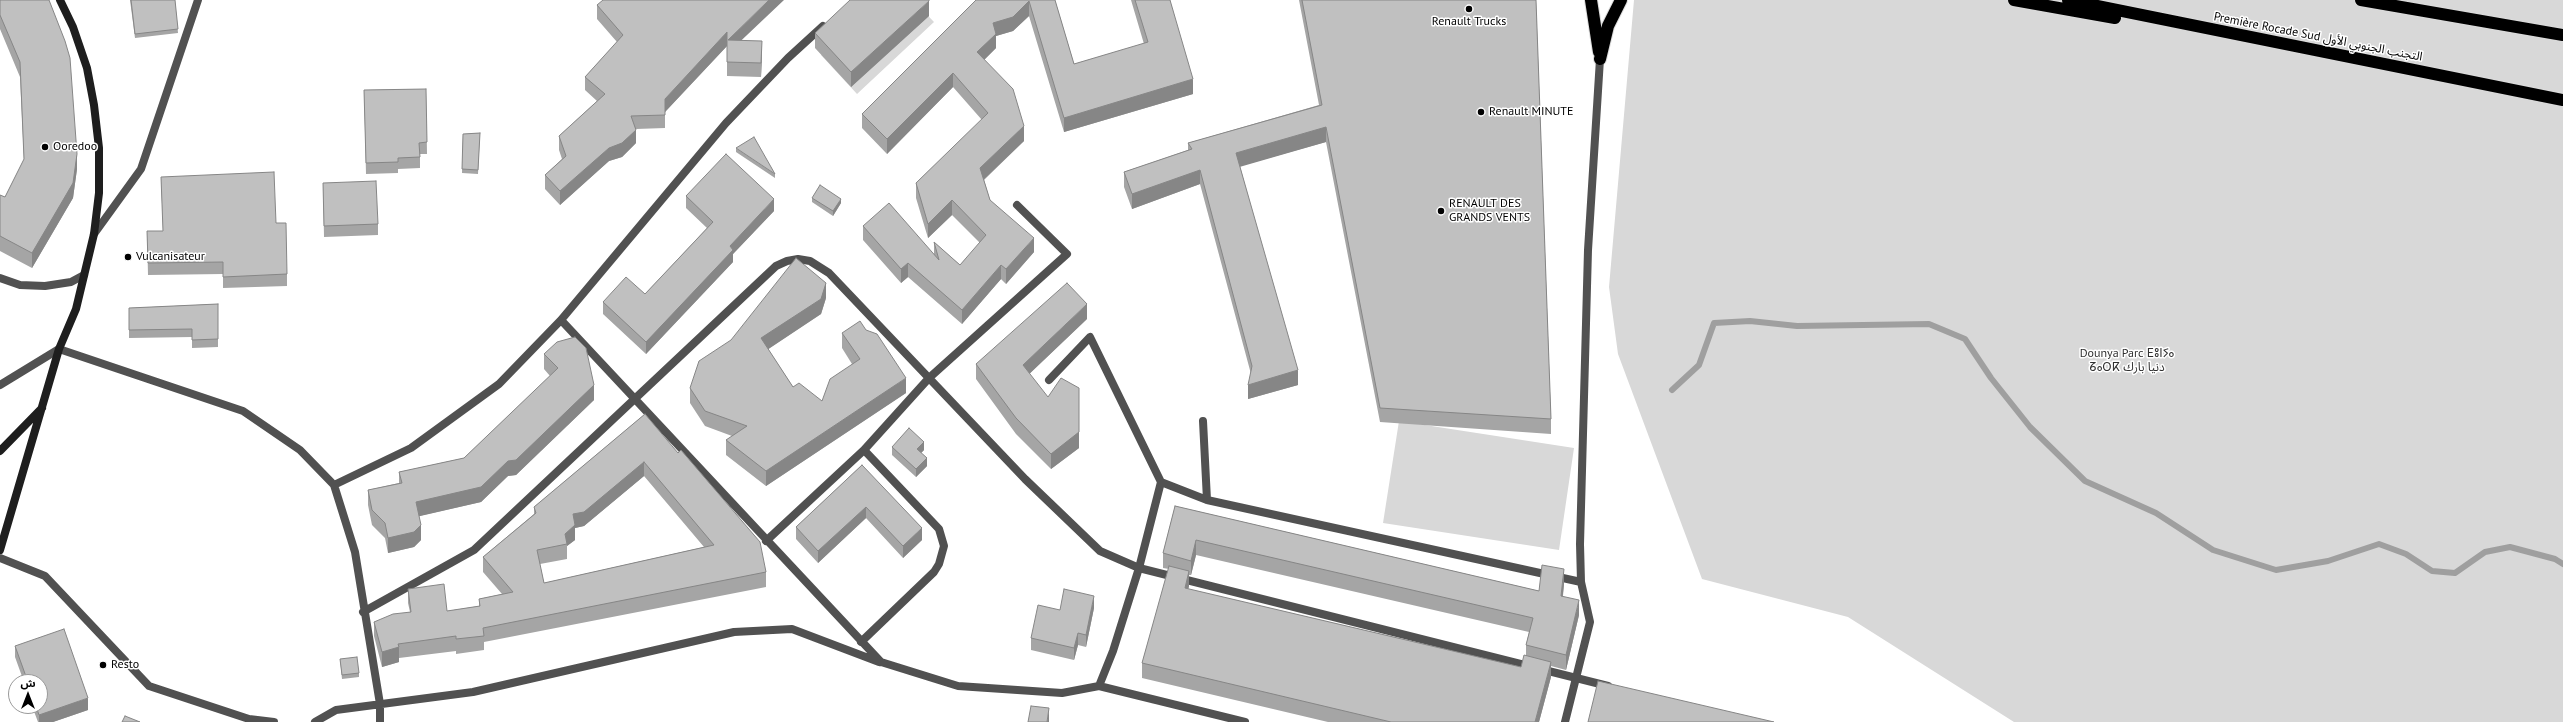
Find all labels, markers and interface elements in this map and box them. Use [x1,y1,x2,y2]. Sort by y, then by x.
marker: Renault Trucks [1464,4,1474,14]
street label: Première Rocade Sud التجنب الجنوبي الأول [2212,10,2424,64]
place label: Renault Trucks [1432,15,1506,29]
place label: Renault MINUTE [1489,105,1573,119]
marker: Renault MINUTE [1476,107,1486,117]
place label: Ooredoo [53,140,97,154]
marker: Ooredoo [40,142,50,152]
place label: RENAULT DES GRANDS VENTS [1449,197,1530,225]
marker: RENAULT DES GRANDS VENTS [1436,206,1446,216]
place label: Vulcanisateur [136,250,205,264]
marker: Vulcanisateur [123,252,133,262]
park label: Dounya Parc ⴹⵓⵏⵢⴰ ⵒⴰⵔⴽ دنيا بارك [2080,347,2174,375]
place label: Resto [111,658,139,672]
marker: Resto [98,660,108,670]
north arrow [8,674,48,714]
text: ش [20,676,36,690]

